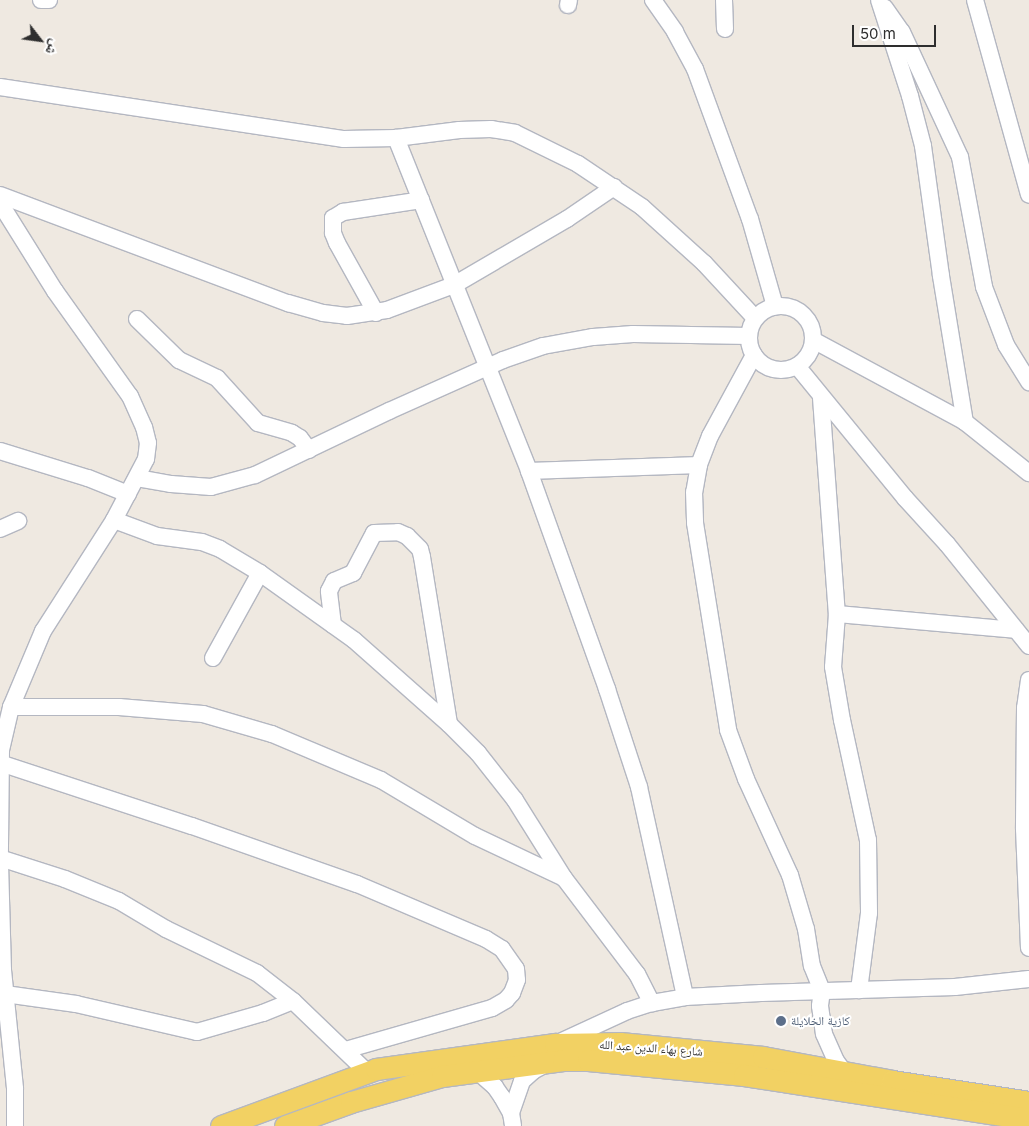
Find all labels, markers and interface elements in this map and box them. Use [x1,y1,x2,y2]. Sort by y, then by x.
north arrow [15,15,65,65]
scale bar [854,15,938,47]
text: 50 m [860,24,896,43]
text: ش [42,37,65,58]
place label: كازية الخلايلة [791,1014,850,1028]
marker: كازية الخلايلة [775,1015,787,1027]
street label: شارع بهاء الدين عبد الله [599,1037,703,1059]

